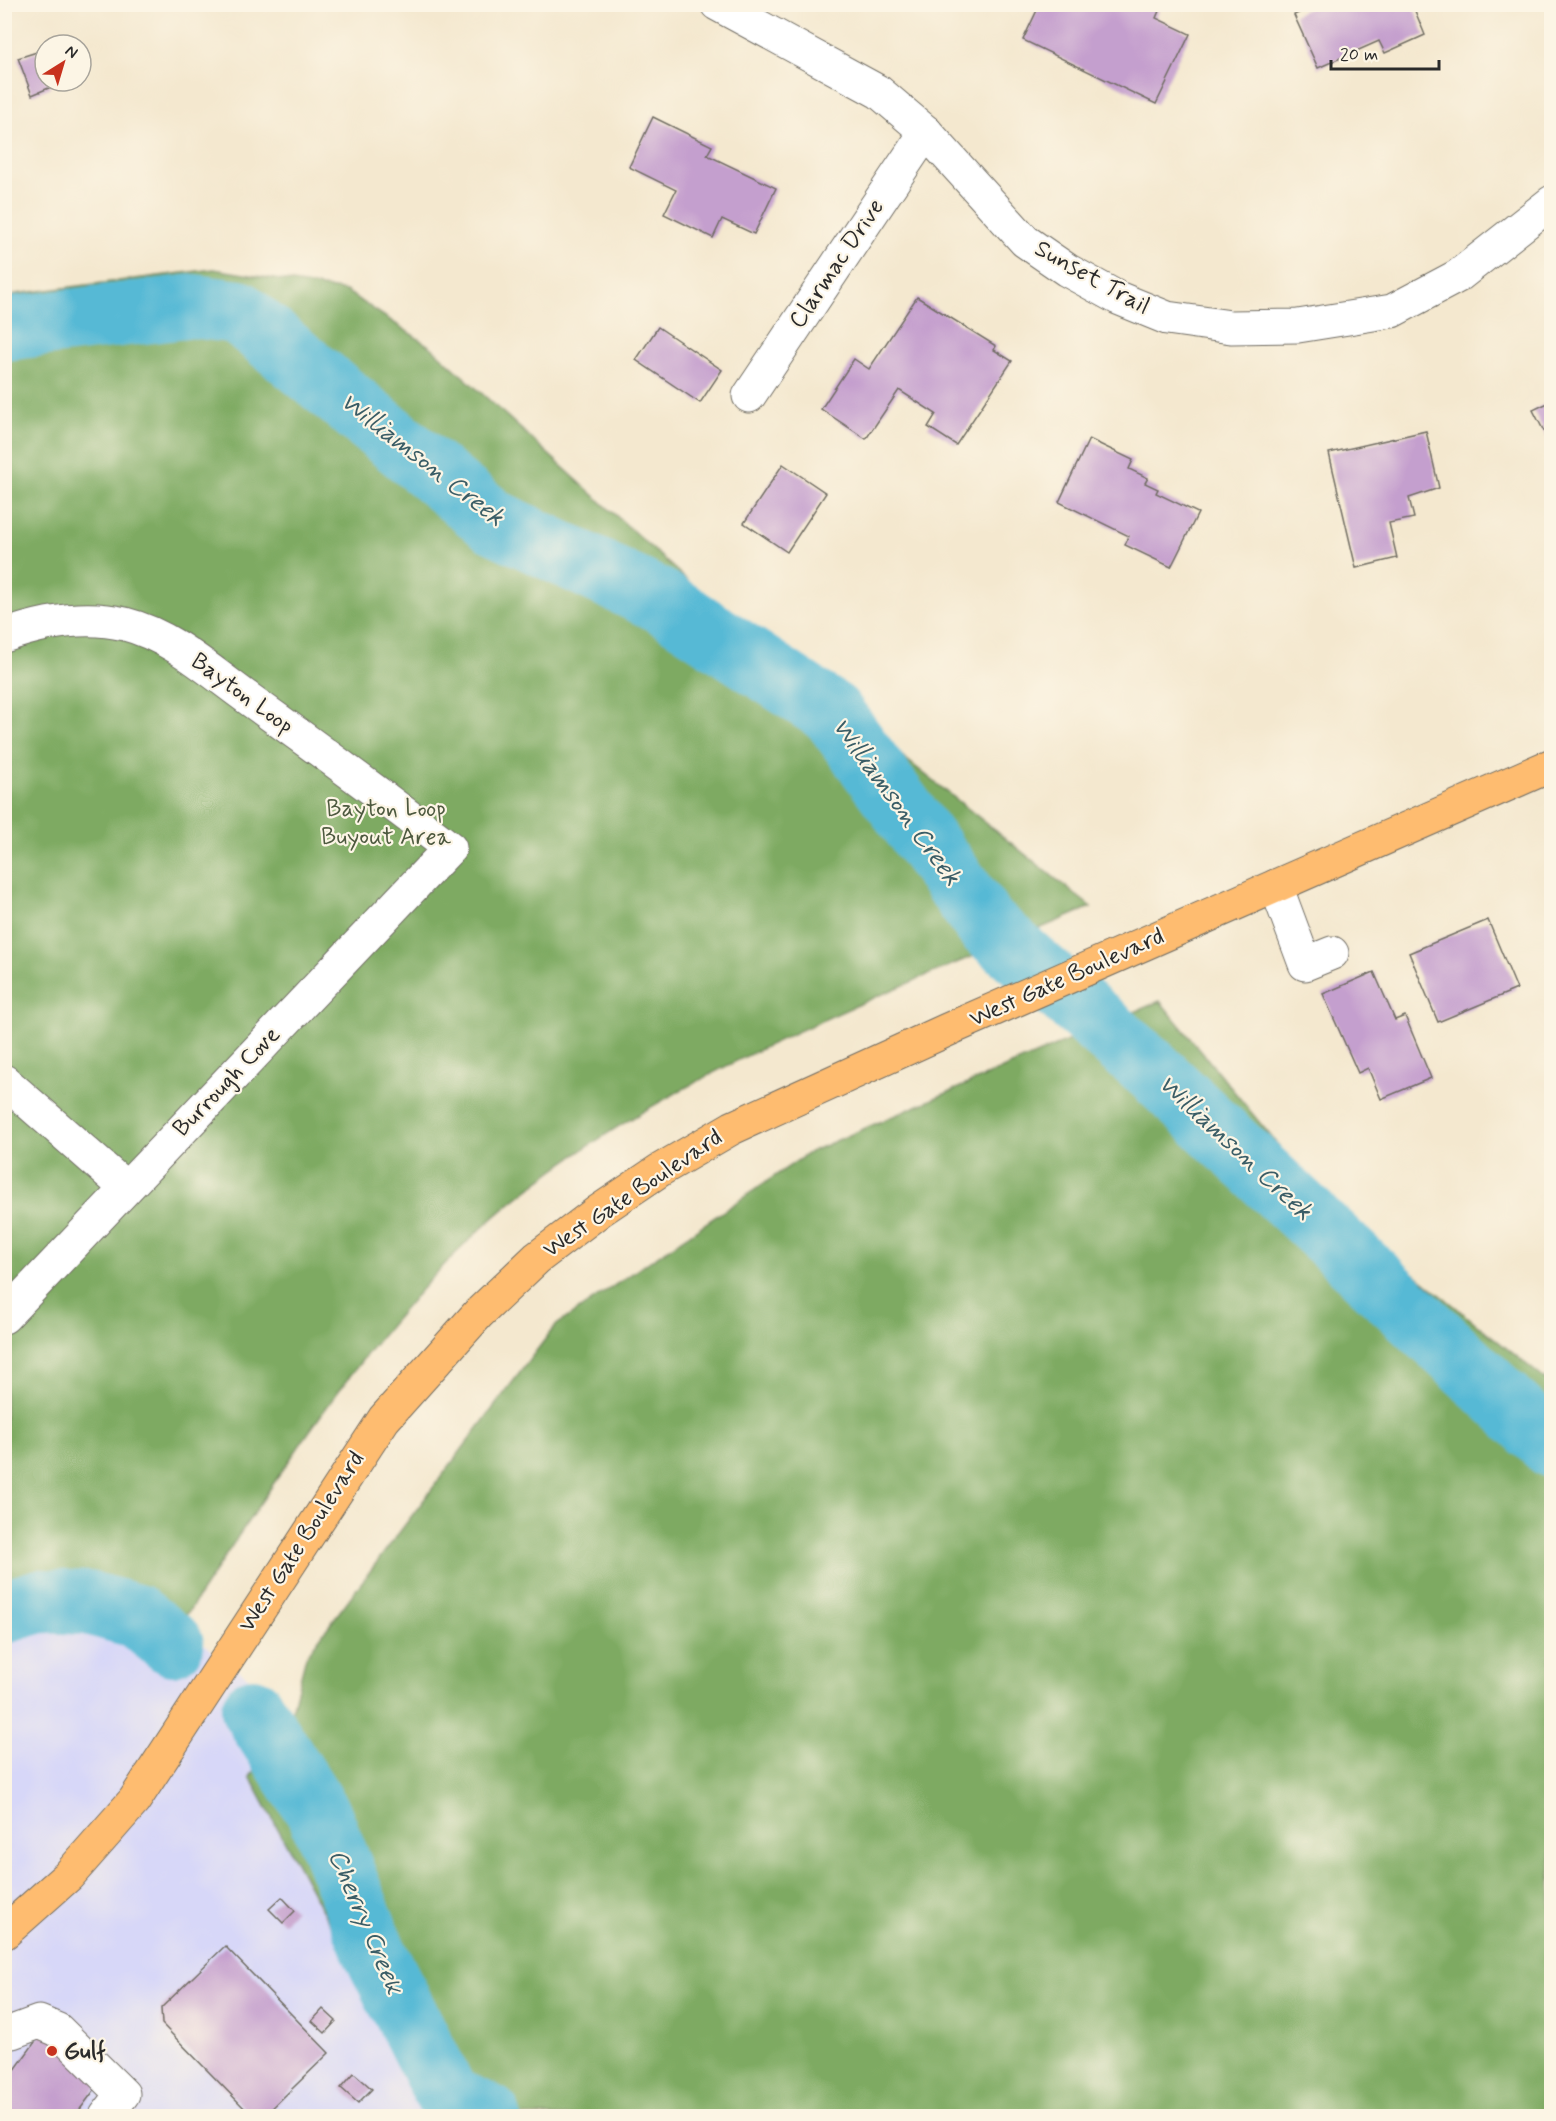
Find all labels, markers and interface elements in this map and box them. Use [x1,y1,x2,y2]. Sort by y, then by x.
north arrow [33,33,93,93]
scale bar [1331,33,1439,71]
text: N [61,41,82,64]
text: 20 m [1340,43,1378,67]
street label: Clarmac Drive [782,193,892,335]
street label: Sunset Trail [1029,234,1155,322]
water label: Williamson Creek [333,385,511,535]
street label: Bayton Loop [185,646,299,742]
water label: Williamson Creek [824,711,968,893]
park label: Bayton Loop Buyout Area [321,794,452,853]
street label: West Gate Boulevard [965,921,1169,1035]
street label: Burrough Cove [167,1020,288,1144]
water label: Williamson Creek [1150,1067,1320,1229]
street label: West Gate Boulevard [537,1122,729,1266]
street label: West Gate Boulevard [232,1445,372,1639]
water label: Cherry Creek [319,1844,411,2001]
place label: Gulf [64,2036,106,2067]
marker: Gulf [45,2044,59,2058]

